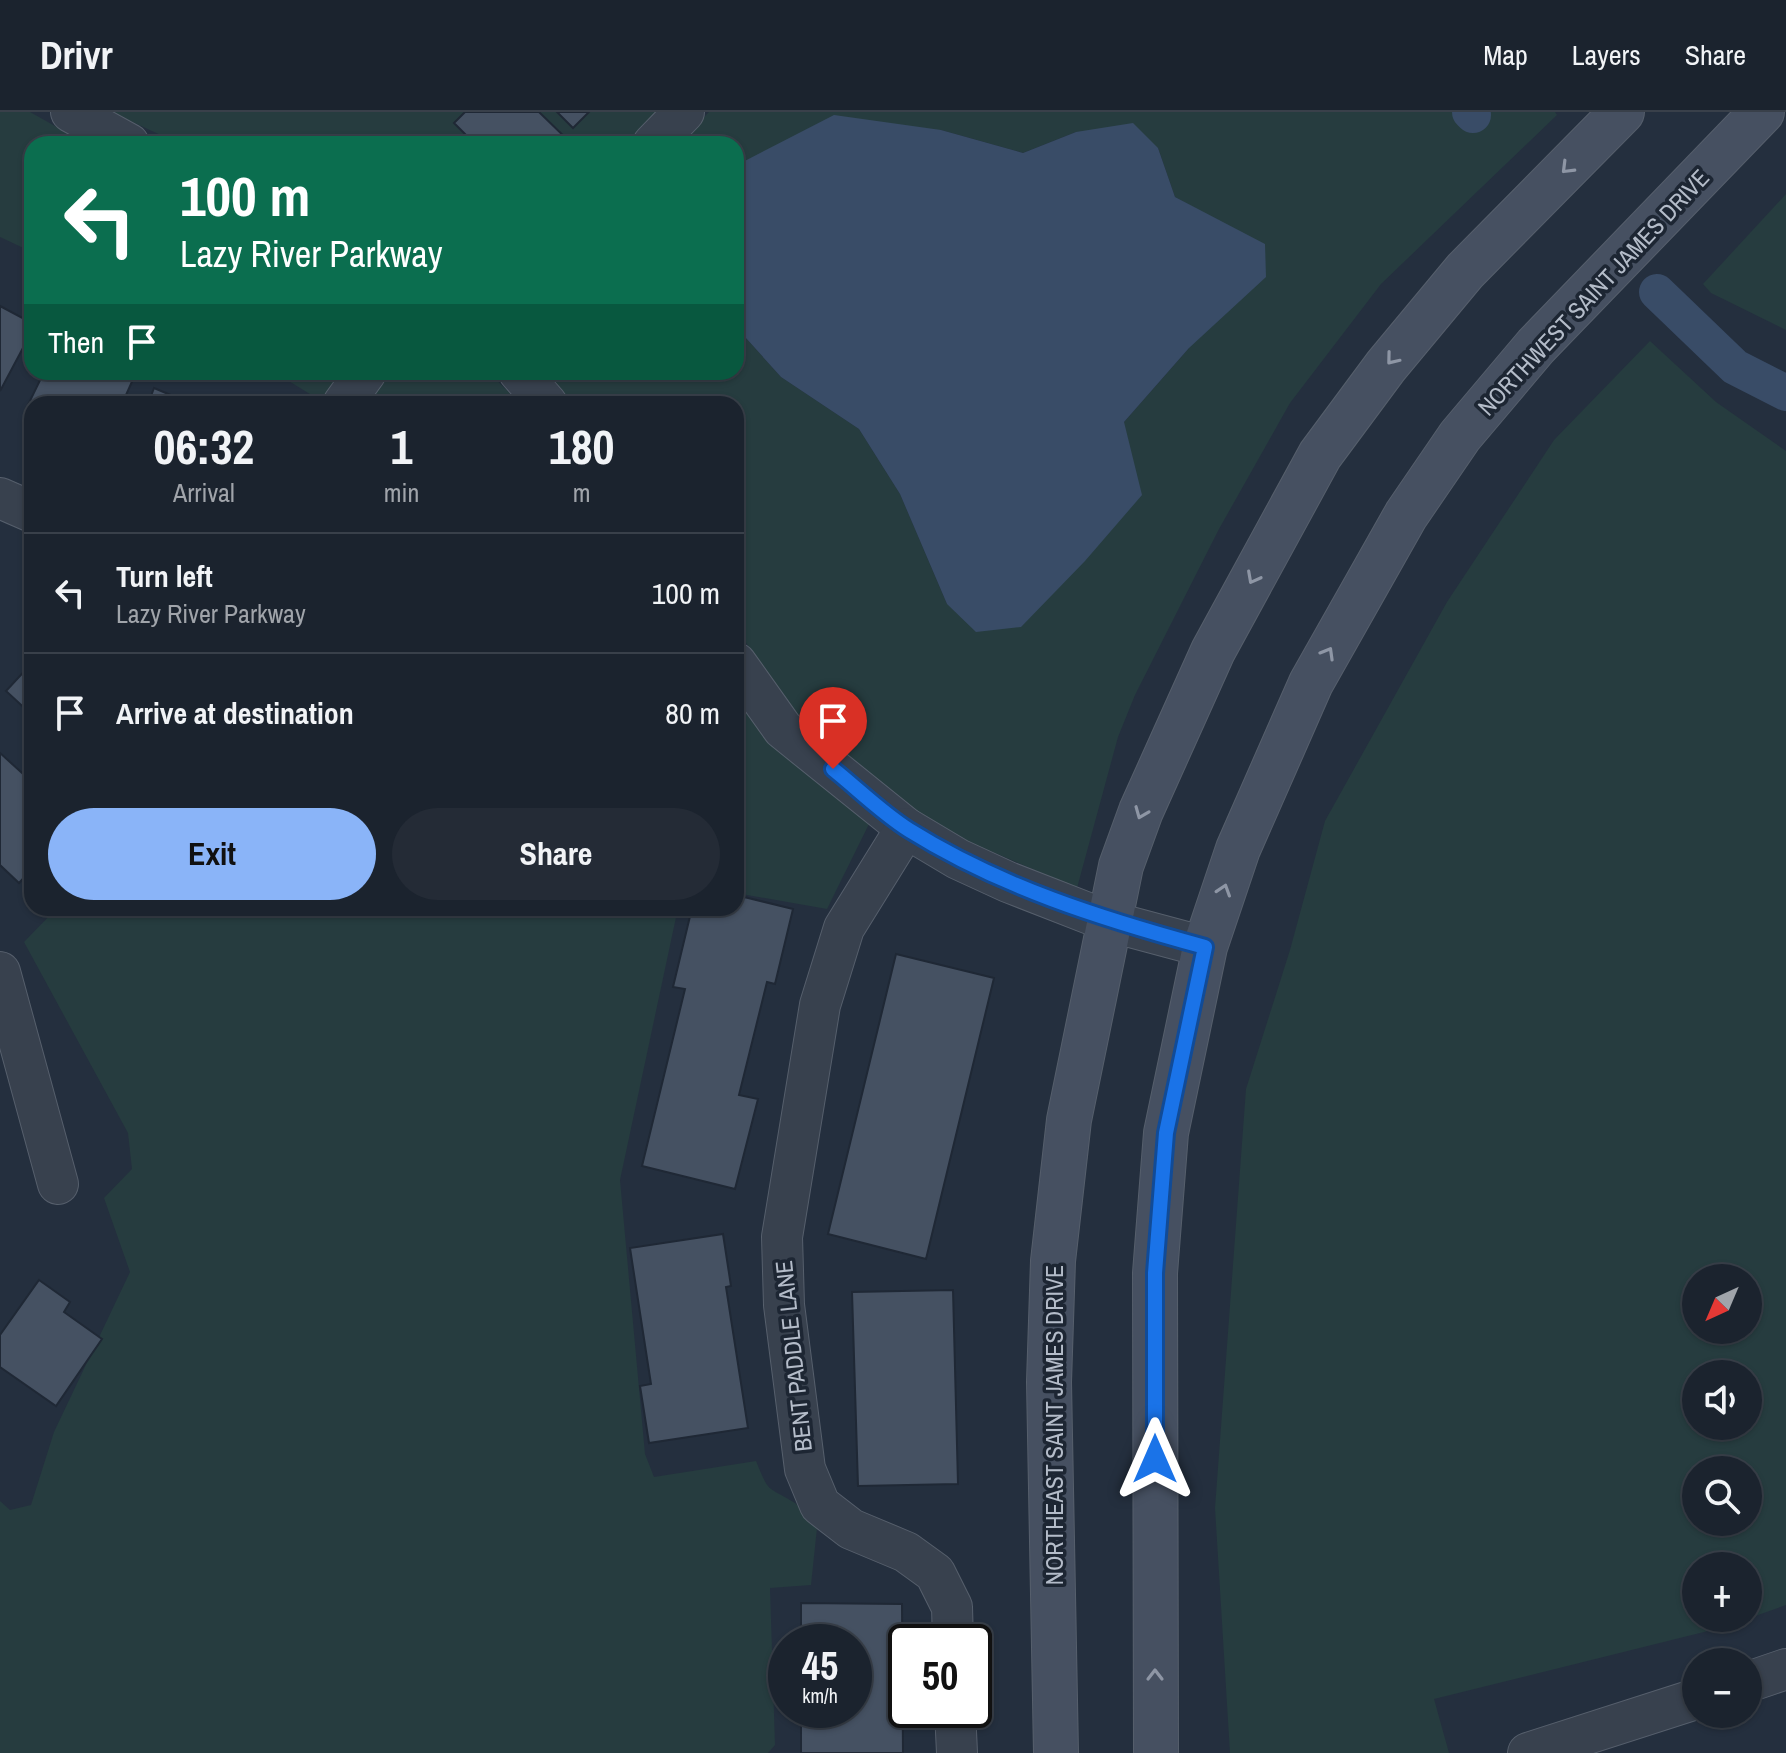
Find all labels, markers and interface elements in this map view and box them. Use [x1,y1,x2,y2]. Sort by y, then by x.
text: Drivr [40,30,113,81]
text: Map [1483,36,1528,74]
text: Layers [1572,36,1641,74]
text: Share [1685,36,1746,74]
text: 100 m [180,158,310,233]
one-way arrow [1562,159,1576,173]
street label: NORTHWEST SAINT JAMES DRIVE [1470,162,1716,422]
icon: left [48,168,152,272]
text: Lazy River Parkway [180,230,442,278]
icon: arrive [120,320,164,364]
text: Then [48,322,104,362]
one-way arrow [1387,350,1402,364]
text: 06:32 [154,414,254,479]
text: 1 [391,414,412,479]
text: 180 [549,414,614,479]
text: Arrival [173,475,235,510]
text: min [384,475,419,510]
text: m [573,475,591,510]
text: Turn left [116,556,213,596]
one-way arrow [1247,569,1263,584]
icon: left [48,571,92,615]
text: 100 m [652,573,720,613]
text: Lazy River Parkway [116,596,306,631]
one-way arrow [1318,647,1334,661]
pin [799,687,867,769]
icon: arrive [48,691,92,735]
text: Arrive at destination [116,693,354,733]
text: 80 m [665,693,720,733]
icon: arrive [811,699,855,743]
one-way arrow [1135,805,1151,819]
button: Exit [48,808,376,900]
button: Share [392,808,720,900]
one-way arrow [1214,884,1230,898]
street label: BENT PADDLE LANE [767,1259,819,1453]
north arrow [1682,1264,1762,1344]
map controls [1682,1264,1762,1728]
street label: NORTHEAST SAINT JAMES DRIVE [1038,1265,1070,1585]
button: sound [1682,1360,1762,1440]
position arrow [1113,1417,1197,1501]
button: search [1682,1456,1762,1536]
button: + [1682,1552,1762,1632]
speed limit sign: 50 [888,1624,992,1728]
text: 45 [802,1639,838,1692]
button: − [1682,1648,1762,1728]
one-way arrow [1146,1668,1164,1681]
text: km/h [802,1682,838,1709]

